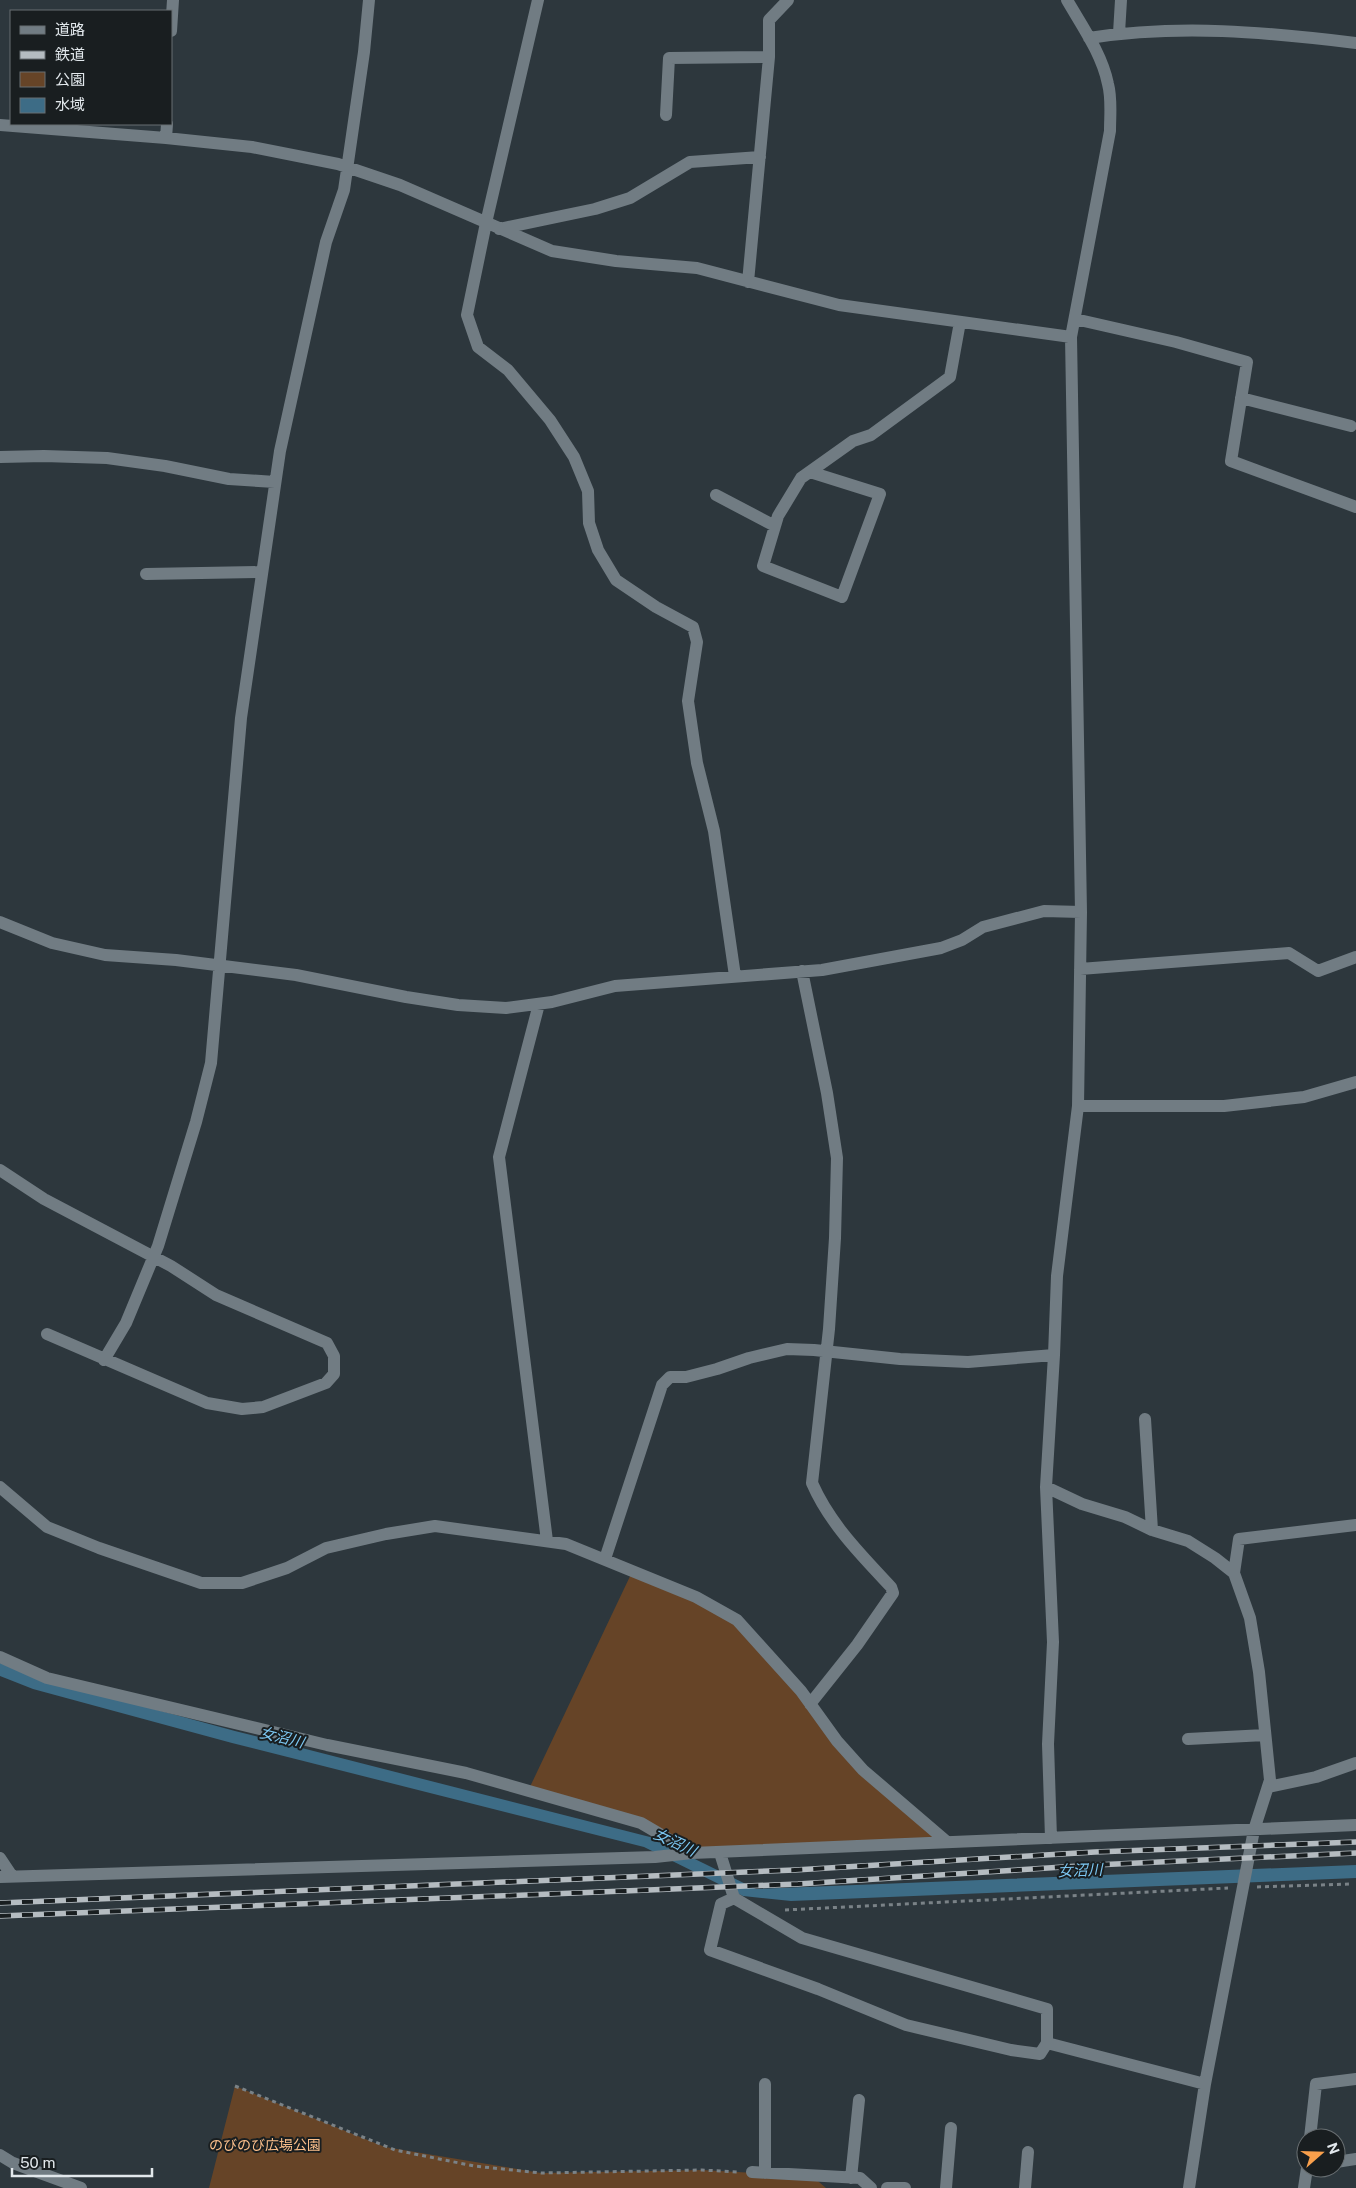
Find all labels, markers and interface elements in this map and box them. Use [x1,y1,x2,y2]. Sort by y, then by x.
legend [10,10,172,125]
text: 道路 [55,21,85,38]
text: 鉄道 [55,46,85,63]
text: 公園 [55,71,85,88]
text: 水域 [55,96,85,113]
water label: 女沼川 [258,1723,308,1751]
water label: 女沼川 [651,1825,701,1860]
water label: 女沼川 [1057,1861,1105,1879]
north arrow [1296,2128,1346,2178]
park label: のびのび広場公園 [209,2137,321,2153]
text: N [1324,2141,1343,2156]
scale bar [12,2146,152,2178]
text: 50 m [20,2154,55,2171]

